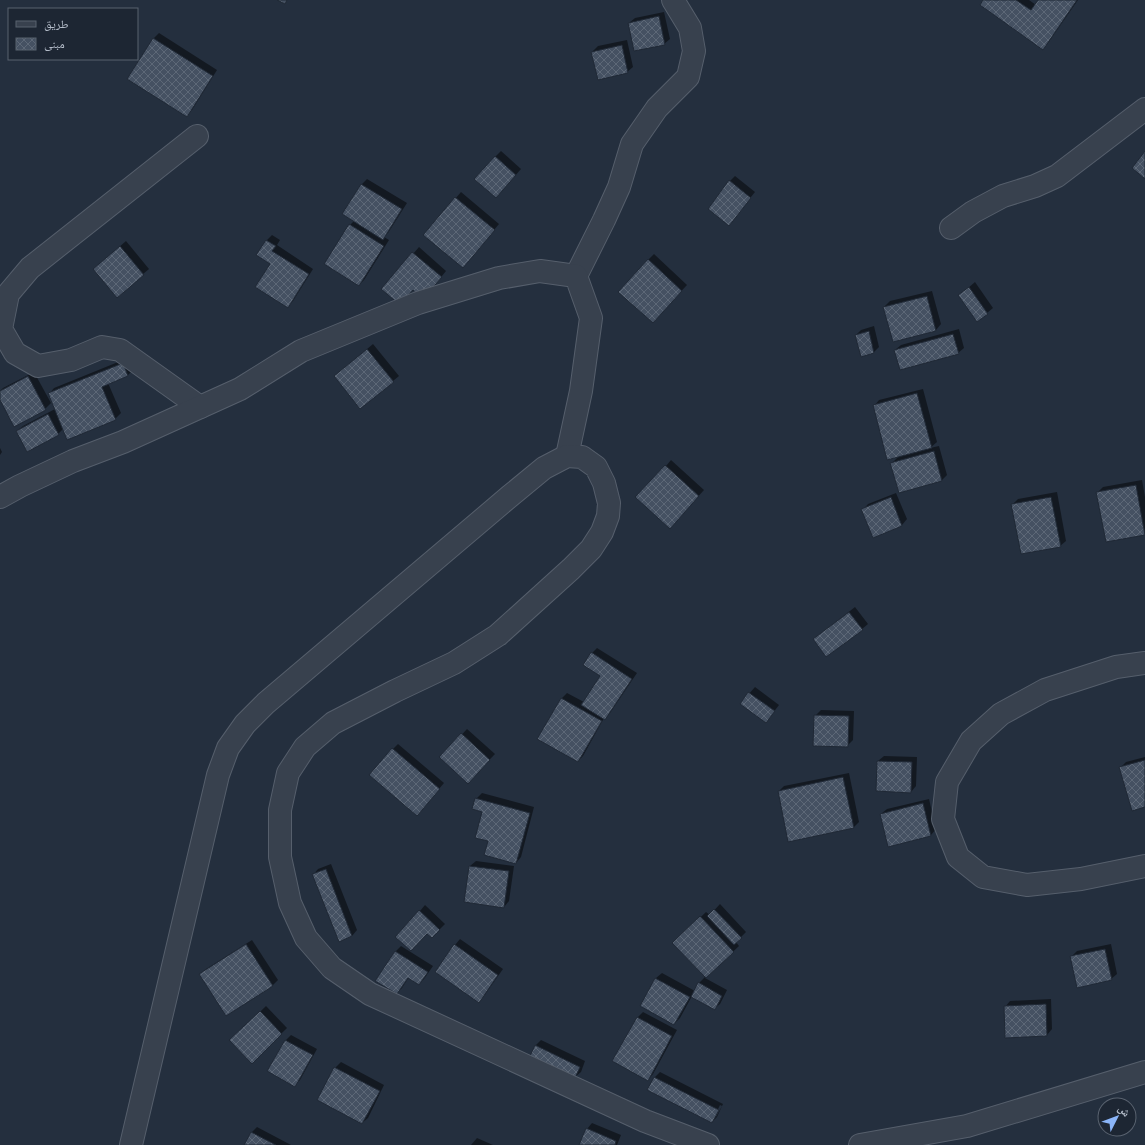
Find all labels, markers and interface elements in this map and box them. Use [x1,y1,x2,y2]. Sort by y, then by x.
legend [8,8,138,60]
text: طريق [44,16,69,32]
text: مبنى [44,36,65,52]
north arrow [1097,1097,1137,1137]
text: ش [1115,1101,1134,1120]

